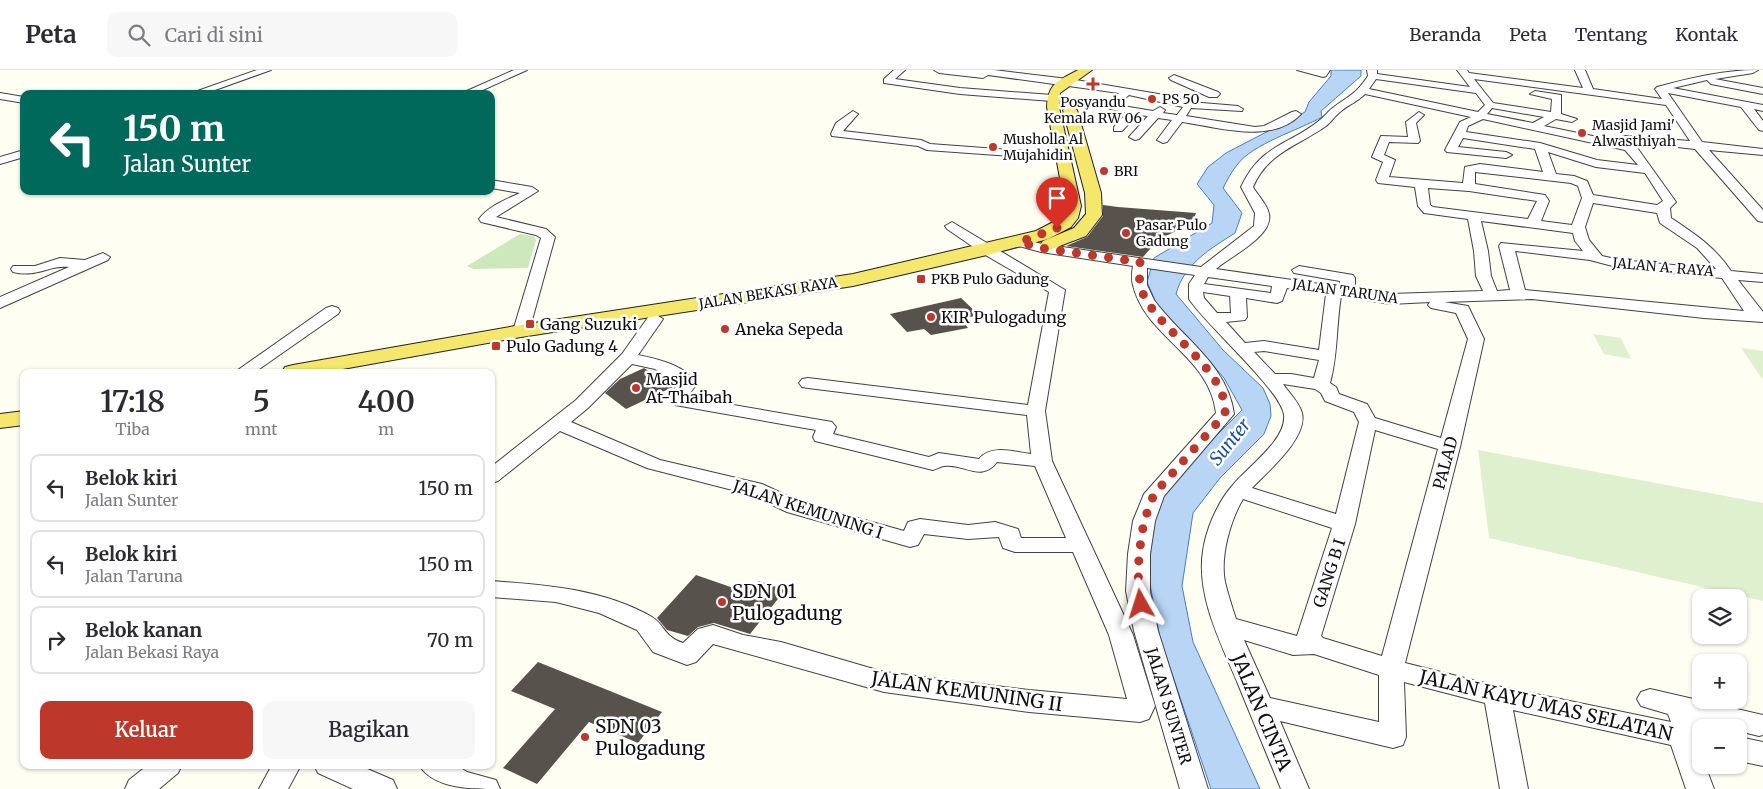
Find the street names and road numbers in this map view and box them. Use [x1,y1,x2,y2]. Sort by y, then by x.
street label: JALAN A. RAYA [1611,254,1715,280]
street label: JALAN BEKASI RAYA [696,273,839,313]
street label: JALAN TARUNA [1290,275,1399,307]
street label: PALAD [1428,434,1462,492]
street label: JALAN KEMUNING I [730,475,886,543]
street label: GANG B I [1309,536,1350,610]
street label: JALAN SUNTER [1141,644,1197,768]
street label: JALAN CINTA [1226,649,1298,775]
street label: JALAN KAYU MAS SELATAN [1416,664,1675,746]
street label: JALAN KEMUNING II [869,666,1064,716]

